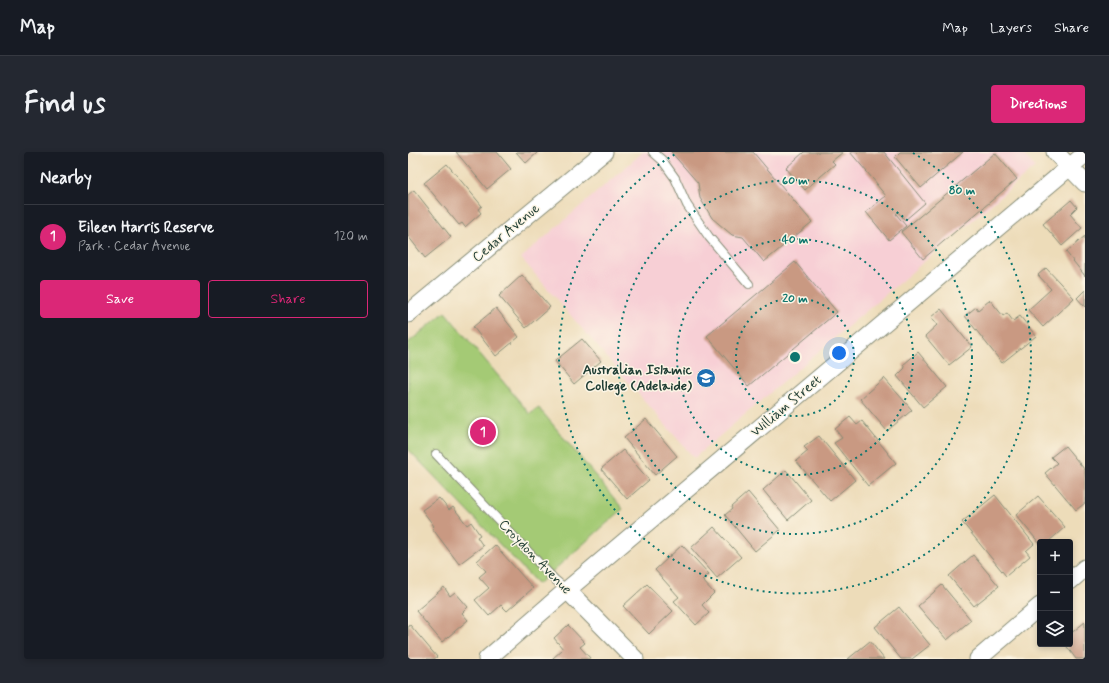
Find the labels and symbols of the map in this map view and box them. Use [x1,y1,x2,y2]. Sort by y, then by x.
text: 60 m [782,173,808,189]
text: 80 m [949,183,976,199]
street label: Cedar Avenue [469,199,544,266]
text: 40 m [782,232,809,248]
text: 20 m [782,291,808,307]
your location [829,343,849,363]
centre of rings [788,350,802,364]
place label: Australian Islamic College (Adelaide) [583,361,693,396]
school or university icon: Australian Islamic College (Adelaide) [695,367,717,389]
street label: William Street [747,371,825,441]
pin: 1 [470,417,496,447]
street label: Croydon Avenue [495,516,575,598]

